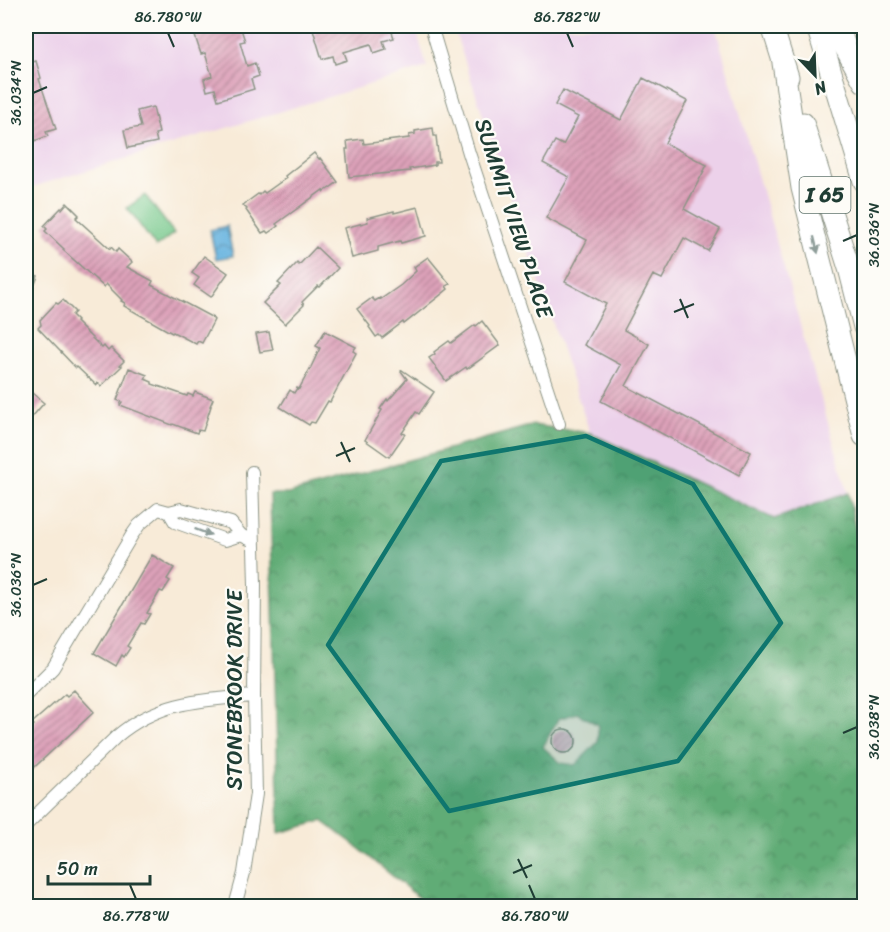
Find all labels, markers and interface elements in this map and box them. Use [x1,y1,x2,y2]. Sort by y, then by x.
text: 86.780°W [134,4,202,30]
text: 86.782°W [534,4,601,30]
north arrow [785,45,845,105]
text: 36.034°N [3,60,29,126]
text: N [809,72,832,104]
street label: SUMMIT VIEW PLACE [463,113,565,325]
road number: I 65 [800,177,850,213]
text: 36.036°N [861,202,887,267]
one-way arrow [812,235,822,254]
one-way arrow [194,528,212,538]
text: 36.036°N [3,552,29,617]
street label: STONEBROOK DRIVE [215,588,254,790]
text: 36.038°N [861,694,887,759]
scale bar [48,848,150,886]
text: 50 m [57,853,98,885]
text: 86.778°W [103,903,170,929]
text: 86.780°W [501,903,569,929]

